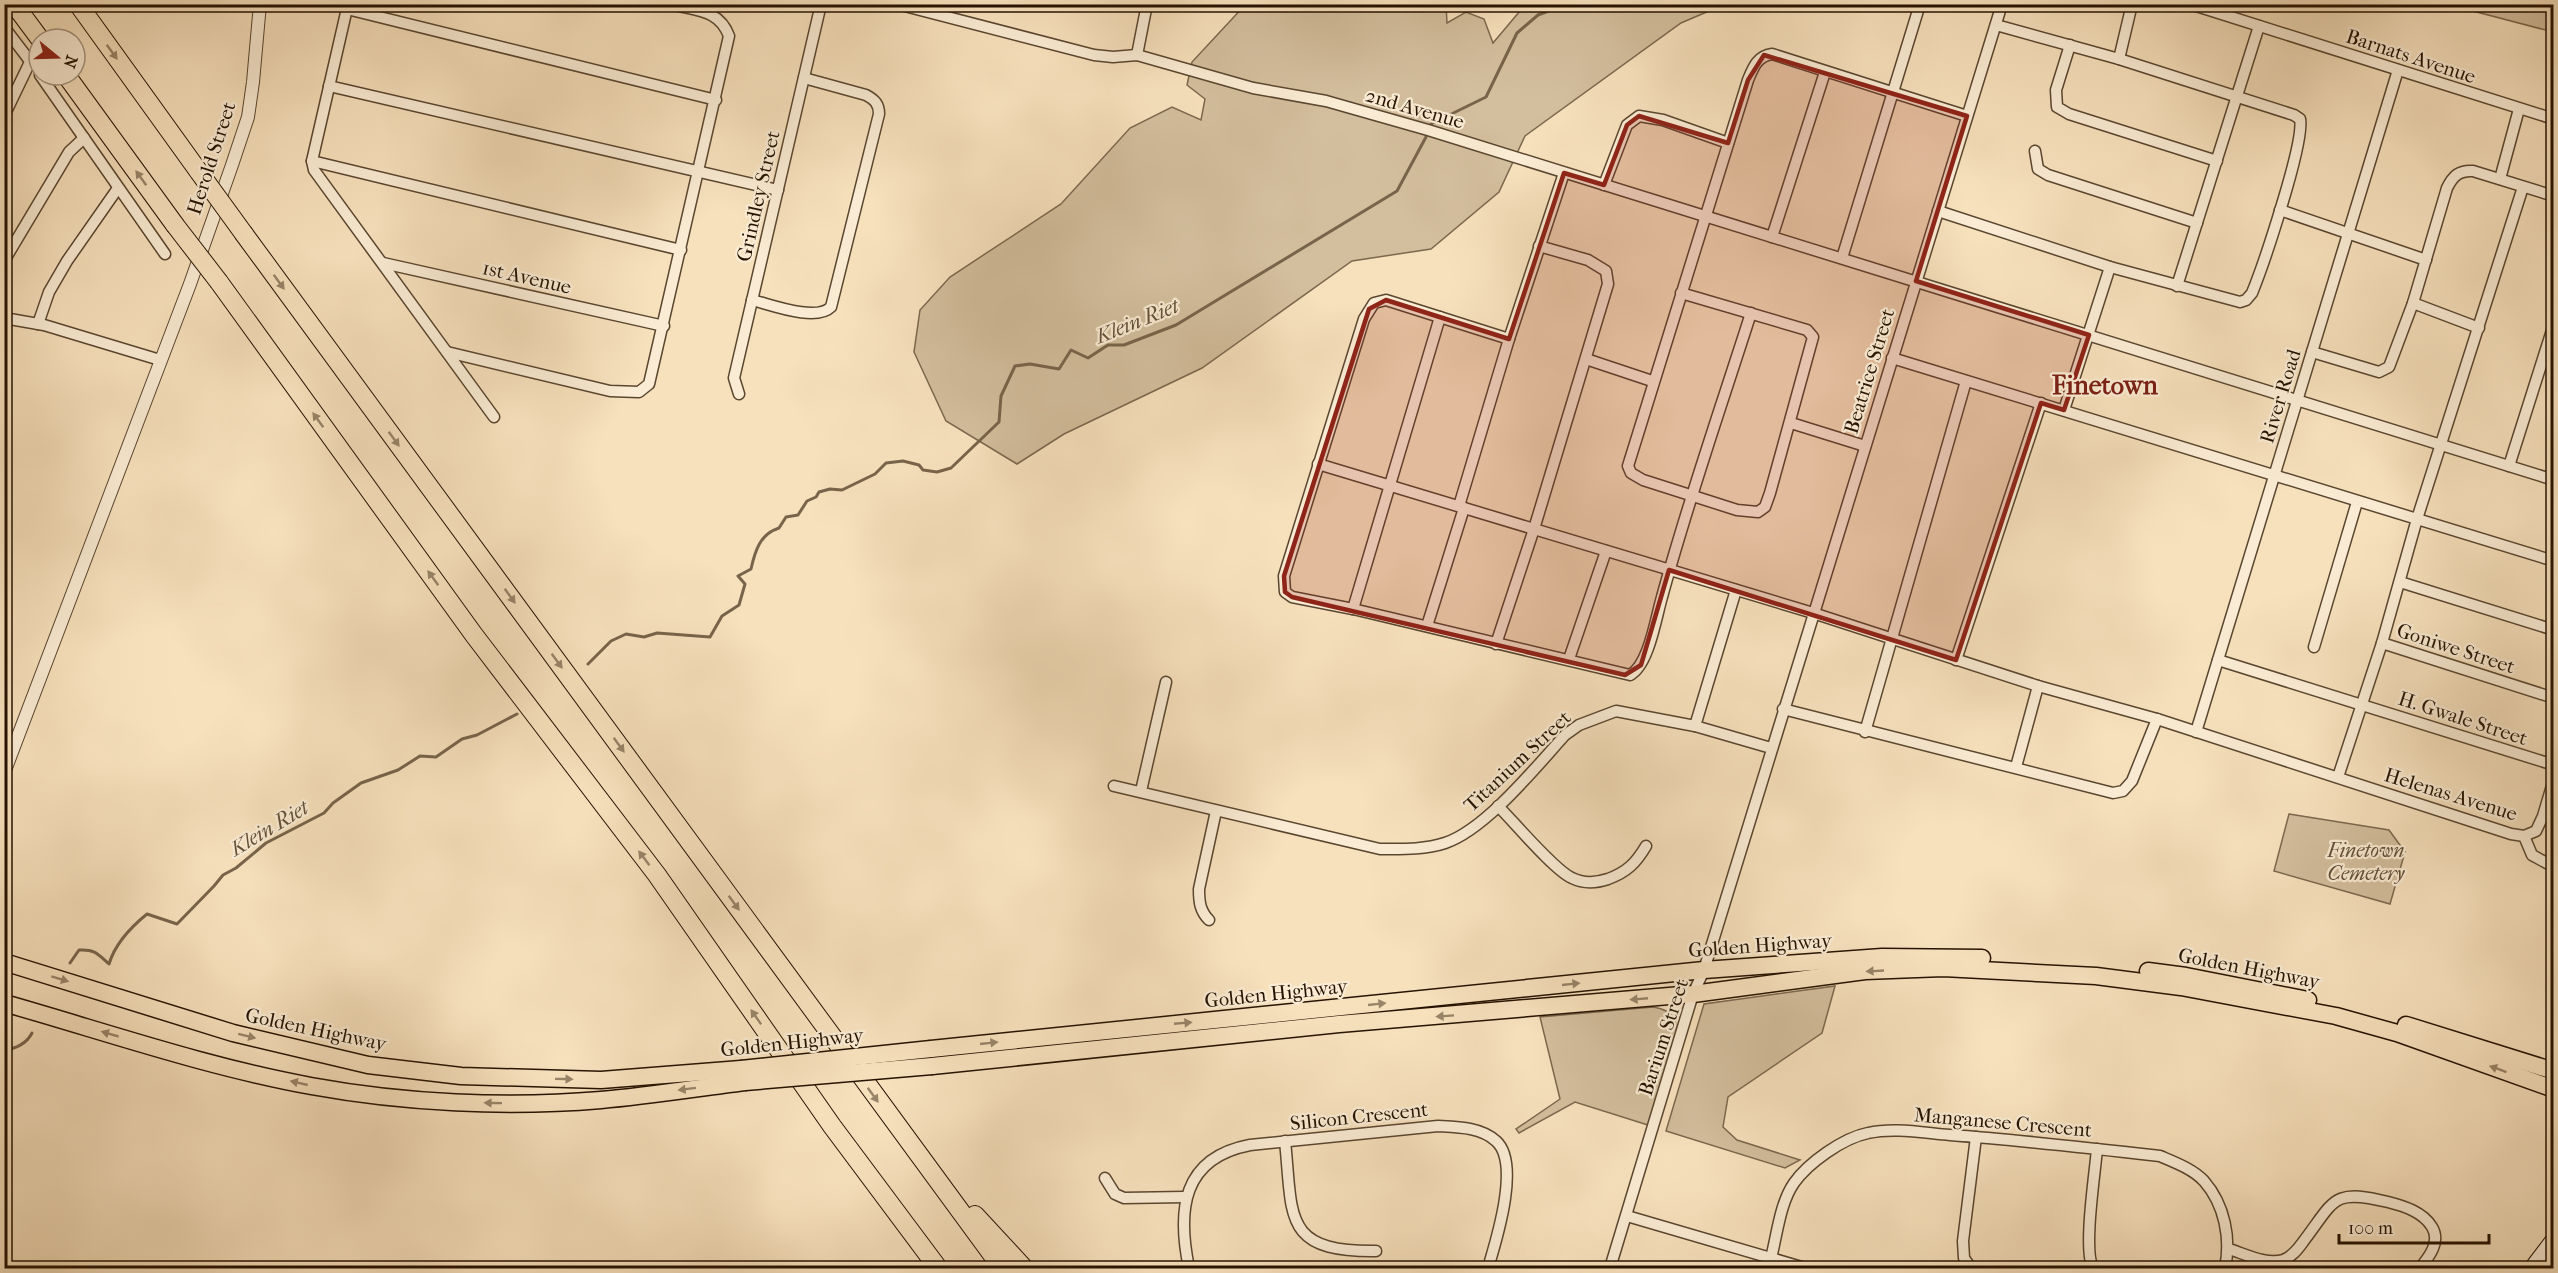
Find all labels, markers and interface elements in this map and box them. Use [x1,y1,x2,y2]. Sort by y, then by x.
street label: Barnats Avenue [2343,25,2479,88]
north arrow [27,27,87,87]
one-way arrow [106,43,118,59]
text: N [59,53,82,71]
street label: 2nd Avenue [1363,83,1467,134]
street label: Herold Street [182,99,241,217]
street label: Grindley Street [732,128,785,264]
one-way arrow [135,170,147,186]
street label: 1st Avenue [480,256,574,299]
one-way arrow [272,274,284,289]
water label: Klein Riet [1090,293,1183,349]
street label: Beatrice Street [1840,306,1899,436]
street label: River Road [2255,345,2306,446]
district label: Finetown [2051,370,2159,401]
one-way arrow [313,413,325,428]
one-way arrow [388,431,400,446]
one-way arrow [427,571,439,587]
one-way arrow [504,587,516,603]
street label: Goniwe Street [2394,619,2518,678]
one-way arrow [551,653,563,668]
street label: H. Gwale Street [2395,687,2530,750]
street label: Titanium Street [1459,706,1576,817]
one-way arrow [613,737,625,753]
street label: Helenas Avenue [2382,763,2520,826]
water label: Klein Riet [224,794,314,862]
park label: Finetown Cemetery [2327,839,2405,885]
one-way arrow [638,850,650,865]
one-way arrow [728,895,740,911]
street label: Golden Highway [1688,929,1834,962]
street label: Golden Highway [2176,943,2323,994]
one-way arrow [1865,966,1884,975]
street label: Golden Highway [1203,974,1350,1012]
one-way arrow [51,975,69,984]
street label: Barium Street [1634,976,1693,1098]
one-way arrow [1562,979,1581,989]
one-way arrow [1630,994,1649,1004]
one-way arrow [1368,999,1387,1009]
street label: Golden Highway [243,1003,390,1056]
one-way arrow [750,1010,762,1026]
one-way arrow [1436,1011,1455,1021]
one-way arrow [1174,1018,1193,1028]
street label: Golden Highway [719,1023,866,1061]
one-way arrow [101,1028,119,1038]
one-way arrow [238,1032,256,1042]
one-way arrow [980,1038,999,1048]
one-way arrow [2489,1063,2507,1073]
one-way arrow [554,1074,573,1084]
one-way arrow [289,1078,308,1087]
one-way arrow [677,1085,696,1094]
one-way arrow [867,1086,879,1102]
one-way arrow [483,1098,502,1107]
street label: Silicon Crescent [1289,1098,1429,1135]
street label: Manganese Crescent [1913,1103,2093,1142]
scale bar [2339,1207,2489,1245]
text: 100 m [2348,1218,2393,1239]

